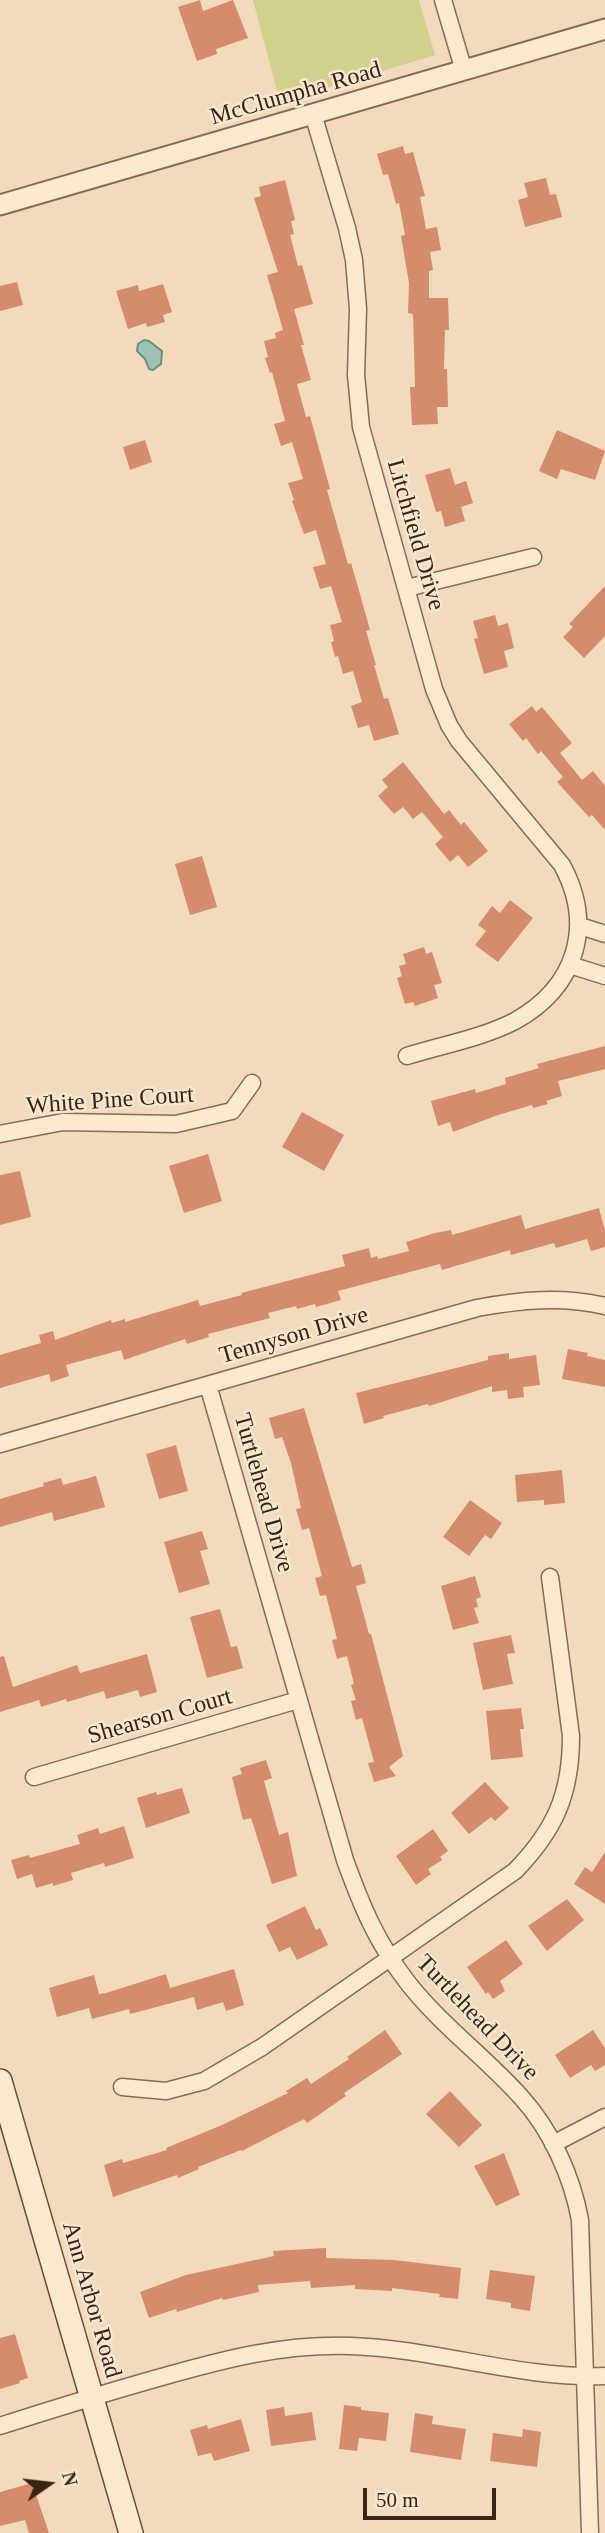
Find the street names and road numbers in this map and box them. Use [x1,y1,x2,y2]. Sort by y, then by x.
street label: McClumpha Road [207,56,385,132]
street label: Litchfield Drive [380,456,450,614]
street label: White Pine Court [25,1081,195,1121]
street label: Tennyson Drive [216,1301,372,1371]
street label: Turtlehead Drive [227,1410,299,1576]
street label: Shearson Court [85,1683,235,1751]
street label: Turtlehead Drive [410,1949,544,2087]
street label: Ann Arbor Road [55,2219,127,2381]

